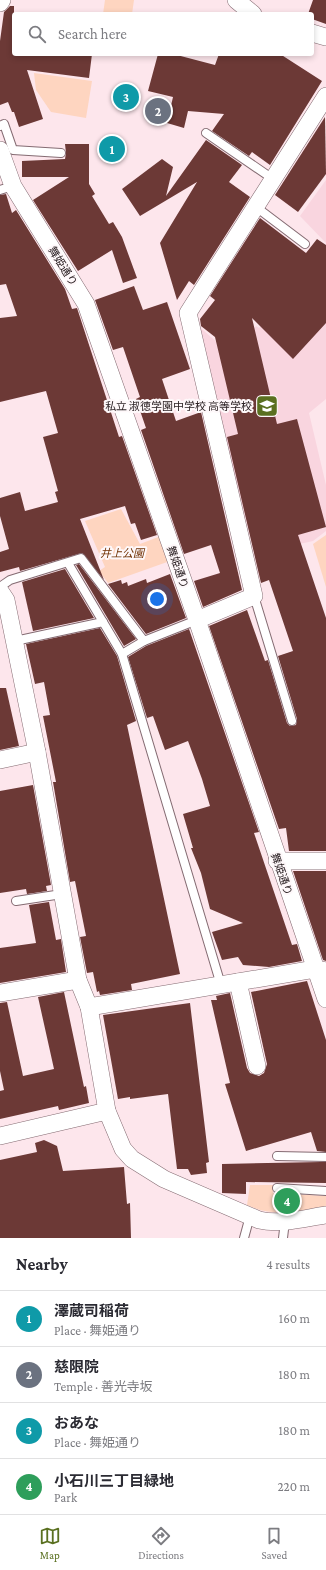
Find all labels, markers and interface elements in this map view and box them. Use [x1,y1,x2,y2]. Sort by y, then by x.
search box [12,12,314,56]
icon: search [26,23,48,45]
text: Search here [58,26,127,42]
pin: 3 [113,82,139,112]
pin: 2 [145,96,171,126]
pin: 1 [99,134,125,164]
street label: 舞姫通り [46,244,80,288]
school or university icon: 私立 淑徳学園中学校 高等学校 [254,393,280,419]
place label: 私立 淑徳学園中学校 高等学校 [105,400,252,412]
street label: 舞姫通り [165,544,191,590]
park label: 井上公園 [100,547,146,559]
your location [147,589,167,609]
street label: 舞姫通り [269,851,295,897]
pin: 4 [274,1186,300,1216]
text: Nearby [16,1255,68,1274]
text: 4 results [266,1257,310,1272]
text: 澤蔵司稲荷 [54,1303,129,1319]
text: 1 [27,1311,31,1326]
text: 160 m [279,1311,310,1326]
text: Place · 舞姫通り [54,1323,141,1338]
text: 慈限院 [54,1359,99,1375]
text: 2 [26,1367,32,1382]
text: 180 m [278,1367,310,1382]
text: Temple · 善光寺坂 [54,1379,153,1394]
text: おあな [54,1415,99,1431]
text: 3 [26,1423,32,1438]
text: 180 m [278,1423,310,1438]
text: Place · 舞姫通り [54,1435,141,1450]
text: 小石川三丁目緑地 [54,1473,174,1489]
text: 4 [25,1479,33,1494]
text: 220 m [277,1479,310,1494]
text: Park [54,1490,77,1505]
tab: Map [39,1525,61,1561]
tab: Directions [138,1525,184,1561]
tab: Saved [261,1525,287,1561]

